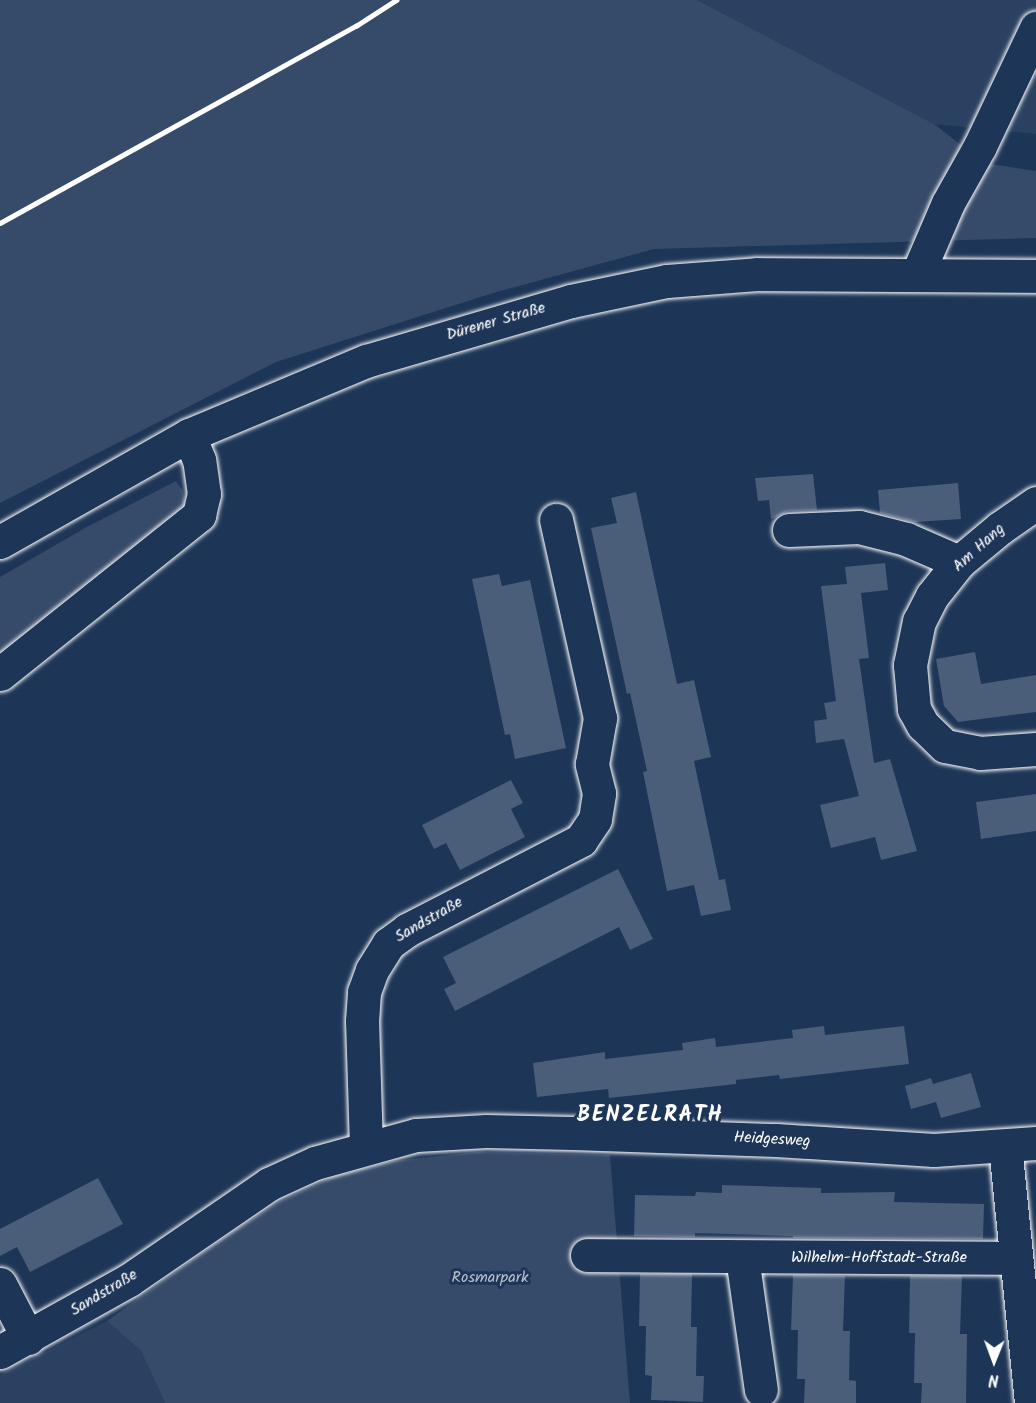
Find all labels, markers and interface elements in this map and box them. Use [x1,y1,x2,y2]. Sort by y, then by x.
street label: Dürener Straße [444,299,548,345]
street label: Am Hang [949,520,1009,576]
street label: Sandstraße [392,893,466,947]
district label: BENZELRATH [577,1103,723,1129]
street label: Heidgesweg [733,1128,811,1152]
street label: Wilhelm-Hoffstadt-Straße [791,1248,967,1268]
street label: Sandstraße [67,1265,141,1321]
park label: Rosmarpark [452,1268,528,1288]
north arrow [964,1331,1024,1391]
text: N [988,1367,999,1392]

